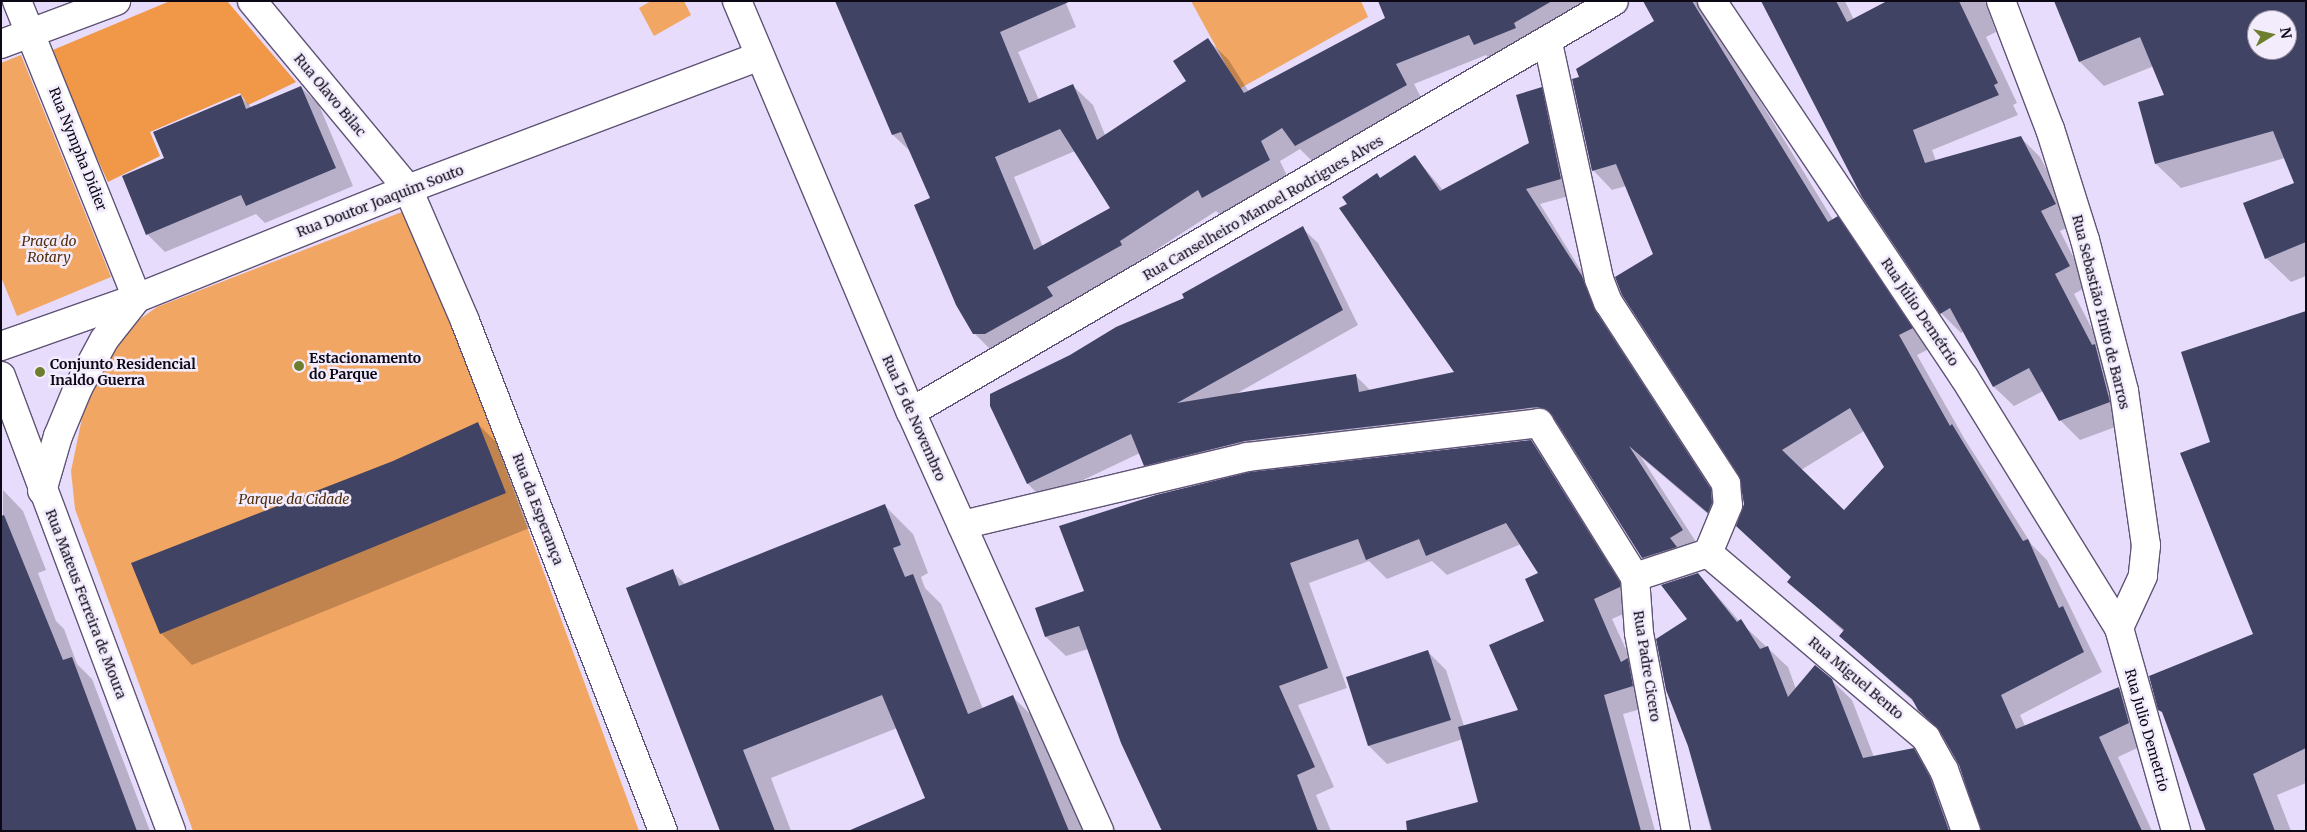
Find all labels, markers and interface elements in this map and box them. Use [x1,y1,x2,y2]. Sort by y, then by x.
north arrow [2247,10,2297,60]
text: N [2276,26,2296,40]
street label: Rua Olavo Bilac [291,50,369,140]
street label: Rua Nympha Didier [46,85,110,213]
street label: Rua Canselheiro Manoel Rodrigues Alves [1140,132,1386,284]
street label: Rua Doutor Joaquim Souto [294,161,466,241]
street label: Rua Sebastião Pinto de Barros [2069,213,2133,411]
park label: Praça do Rotary [22,233,76,266]
street label: Rua Júlio Demétrio [1878,255,1962,369]
place label: Estacionamento do Parque [309,350,421,382]
street label: Rua 15 de Novembro [879,353,949,483]
place label: Conjunto Residencial Inaldo Guerra [50,356,196,388]
marker: Estacionamento do Parque [293,360,305,372]
marker: Conjunto Residencial Inaldo Guerra [34,366,46,378]
street label: Rua da Esperança [509,451,567,567]
park label: Parque da Cidade [238,491,350,507]
street label: Rua Mateus Ferreira de Moura [42,507,130,701]
street label: Rua Padre Cicero [1630,609,1664,723]
street label: Rua Miguel Bento [1805,633,1907,723]
street label: Rua Julio Demetrio [2121,667,2173,793]

